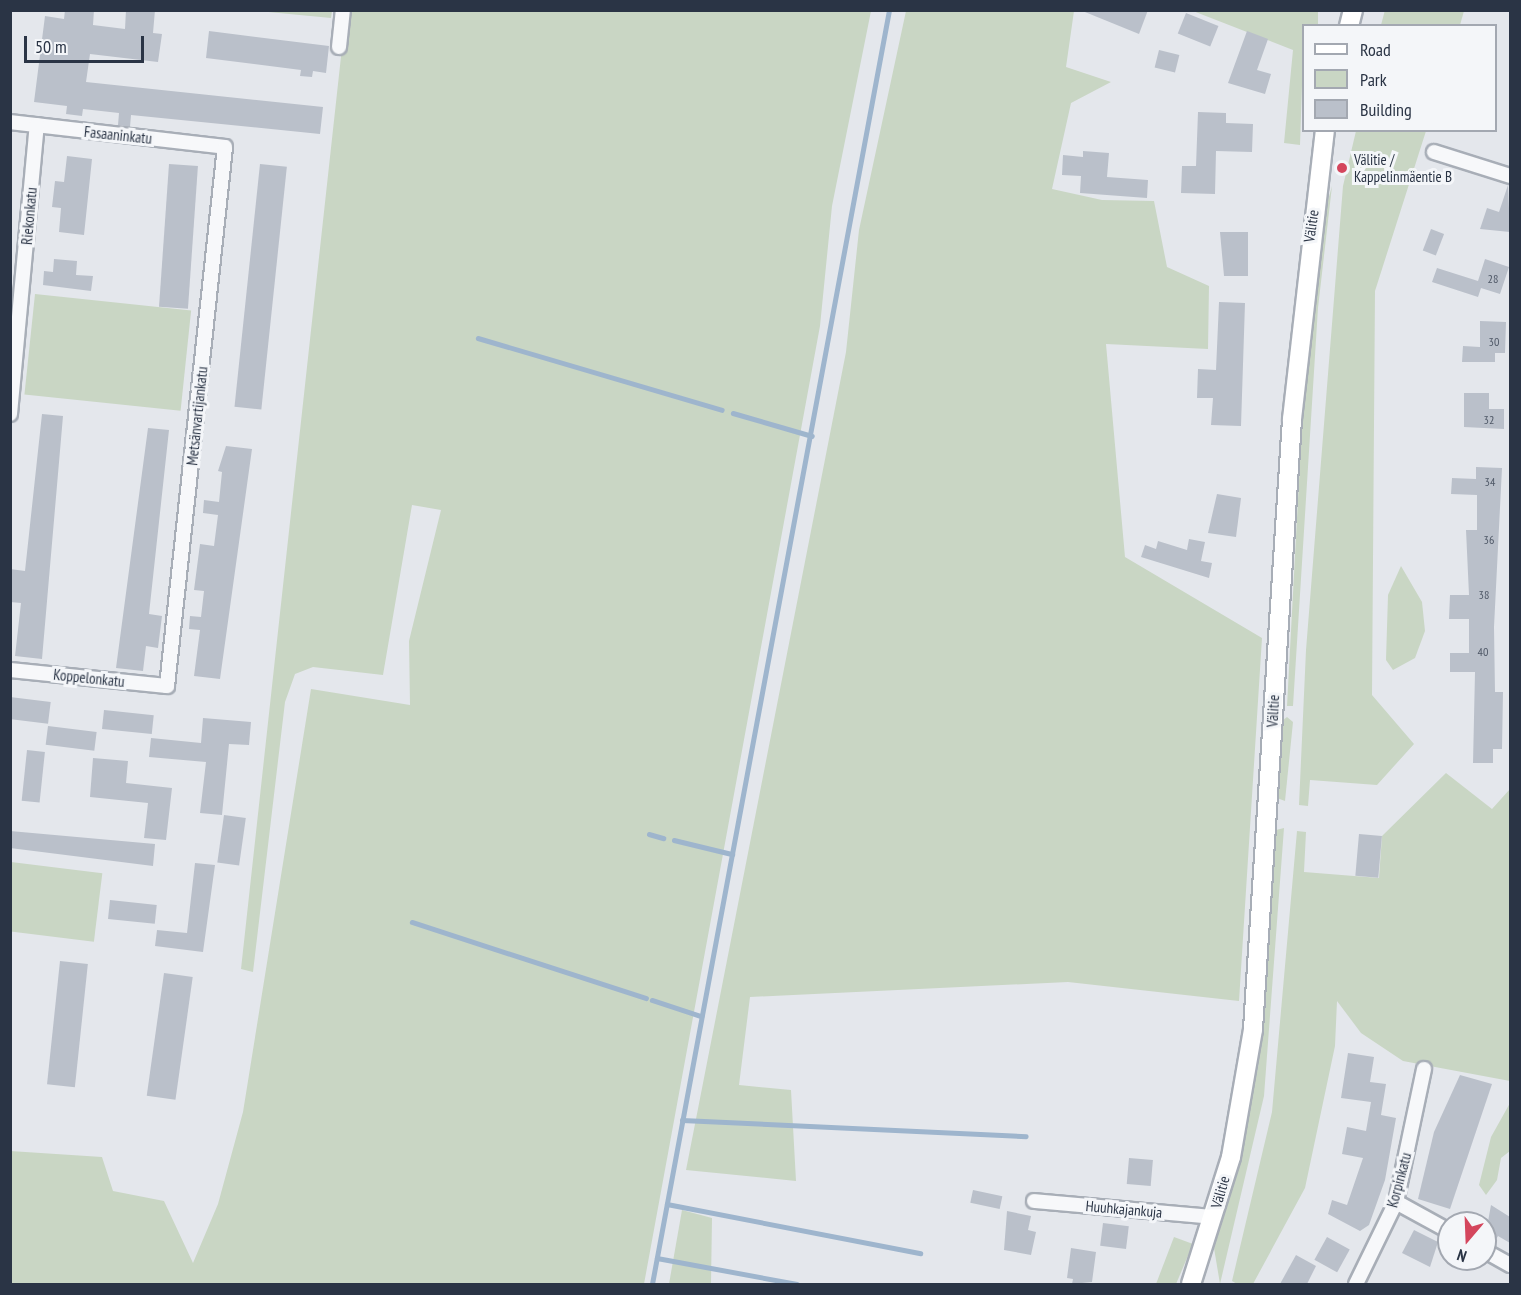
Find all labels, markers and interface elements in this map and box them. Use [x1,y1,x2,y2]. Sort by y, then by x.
scale bar [27,24,147,62]
legend [1302,24,1497,132]
text: 50 m [35,35,67,58]
text: Road [1360,38,1391,61]
text: Park [1360,68,1387,91]
text: Building [1360,98,1412,121]
street label: Fasaaninkatu [83,122,153,148]
place label: Välitie / Kappelinmäentie B [1354,150,1452,185]
marker: Välitie / Kappelinmäentie B [1335,161,1349,175]
street label: Riekonkatu [18,186,40,246]
street label: Välitie [1300,209,1322,243]
house number: 28 [1488,272,1498,286]
house number: 30 [1489,335,1499,349]
street label: Metsänvartijankatu [183,366,211,466]
house number: 32 [1484,413,1494,427]
house number: 34 [1485,475,1495,489]
house number: 36 [1484,533,1494,547]
house number: 38 [1479,588,1489,602]
house number: 40 [1478,645,1488,659]
street label: Koppelonkatu [52,665,126,691]
street label: Välitie [1263,694,1283,728]
street label: Korpinkatu [1383,1151,1415,1209]
street label: Välitie [1207,1174,1233,1210]
street label: Huuhkajankuja [1085,1197,1163,1221]
north arrow [1437,1211,1497,1271]
text: N [1454,1245,1469,1267]

